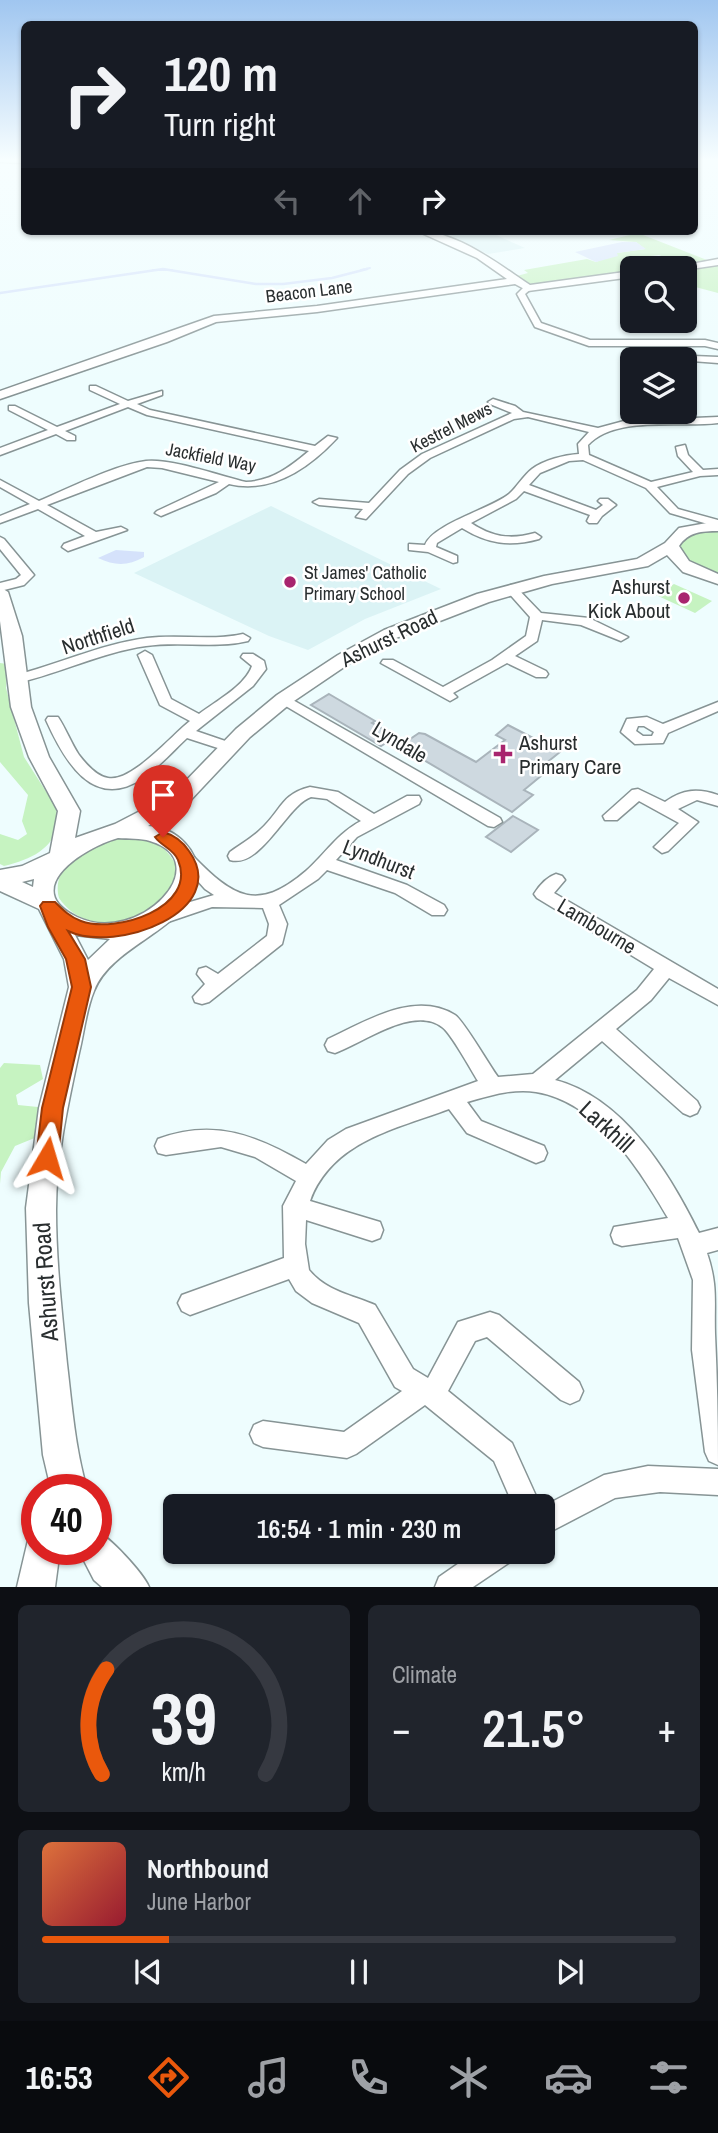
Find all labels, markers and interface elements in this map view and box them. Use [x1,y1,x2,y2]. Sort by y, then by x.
text: 120 m [164,40,278,106]
icon: right [49,49,140,140]
text: Turn right [164,103,276,146]
icon: left [268,182,306,220]
icon: ahead [341,182,379,220]
icon: right [414,182,452,220]
map controls [620,256,697,424]
button: search [620,256,697,333]
street label: Beacon Lane [264,273,354,309]
button: layers [620,347,697,424]
street label: Kestrel Mews [406,396,496,458]
street label: Jackfield Way [164,436,259,478]
place label: St James' Catholic Primary School [304,560,427,606]
place label: Ashurst Kick About [588,572,670,625]
marker: St James' Catholic Primary School [282,574,298,590]
marker: Ashurst Kick About [676,590,692,606]
street label: Ashurst Road [335,602,442,674]
street label: Northfield [58,611,138,661]
street label: Lyndale [367,714,433,770]
place label: Ashurst Primary Care [518,728,621,781]
marker: Ashurst Primary Care [493,744,513,764]
pin [133,765,193,837]
icon: arrive [144,776,182,814]
street label: Lyndhurst [339,832,419,886]
street label: Lambourne [552,891,642,961]
street label: Larkhill [573,1093,641,1159]
position arrow [10,1121,84,1195]
street label: Ashurst Road [25,1221,65,1344]
speed limit sign: 40 [21,1474,112,1565]
text: 16:54 · 1 min · 230 m [257,1511,461,1546]
text: Climate [392,1659,457,1690]
text: 39 [151,1670,217,1768]
text: 21.5° [482,1693,586,1763]
text: − [392,1703,410,1754]
text: + [658,1703,676,1754]
text: km/h [162,1755,206,1789]
text: Northbound [147,1851,269,1886]
text: June Harbor [147,1886,251,1917]
icon: previous [129,1953,167,1991]
icon: pause [340,1953,378,1991]
icon: next [551,1953,589,1991]
icon: directions [144,2053,193,2102]
icon: music [244,2053,293,2102]
icon: phone [344,2053,393,2102]
icon: climate [444,2053,493,2102]
icon: car [544,2053,593,2102]
icon: filters [644,2053,693,2102]
text: 16:53 [25,2056,93,2099]

